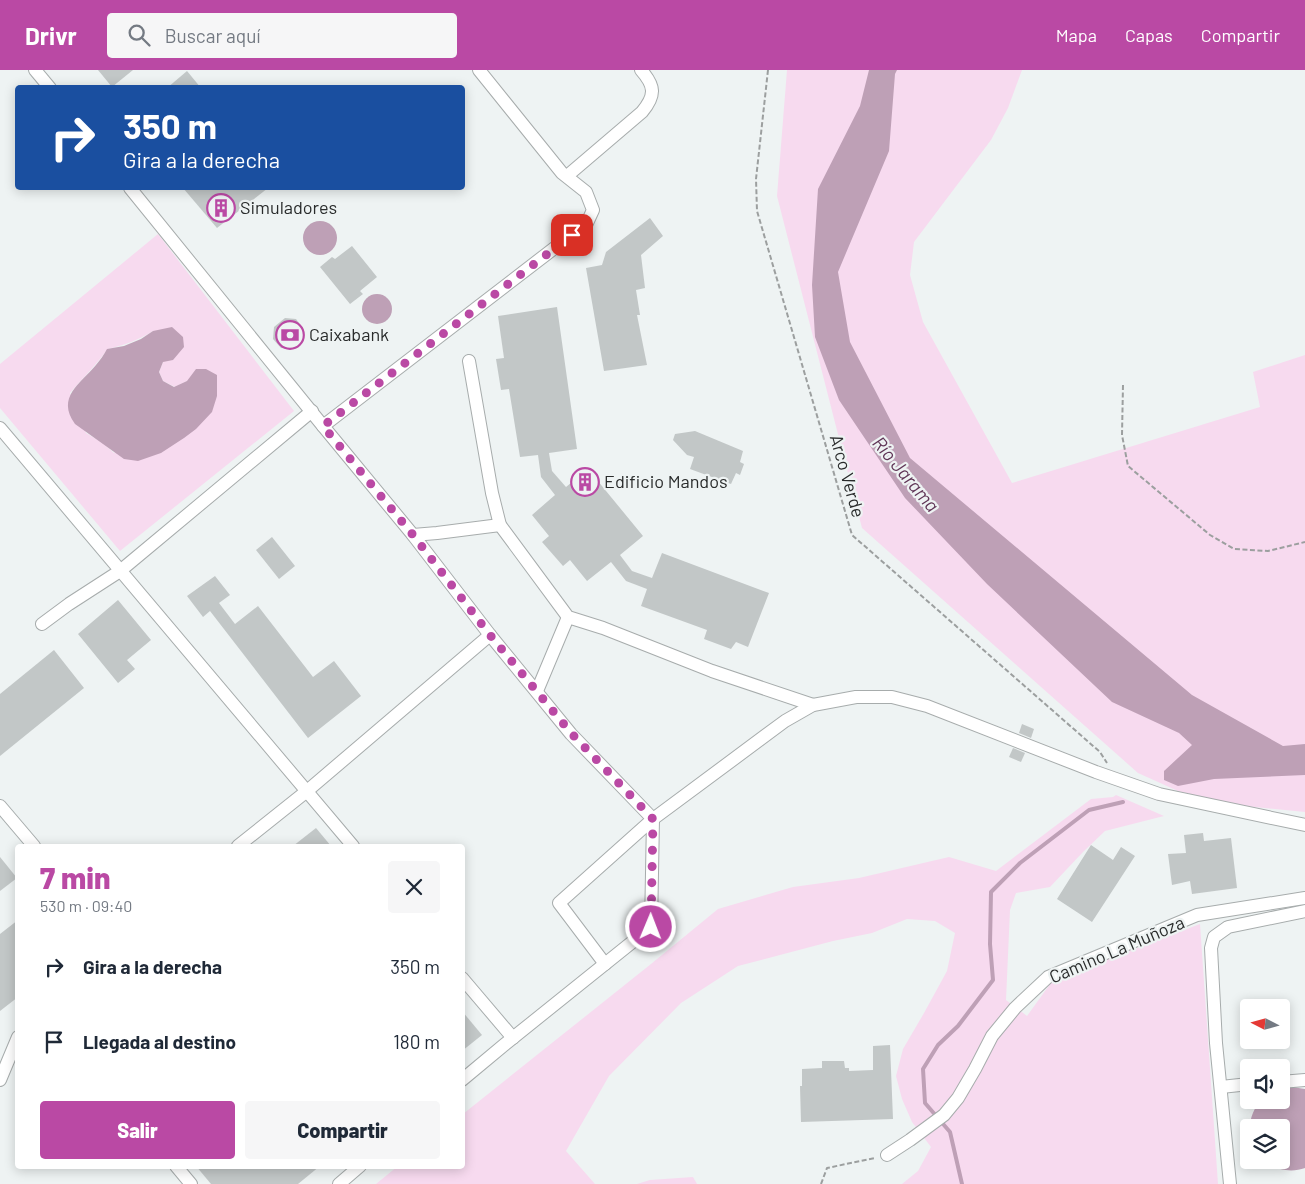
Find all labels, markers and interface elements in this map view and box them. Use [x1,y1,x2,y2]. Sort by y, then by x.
search box [107,13,457,58]
text: Drivr [25,21,77,50]
icon: search [125,21,153,49]
text: Buscar aquí [165,24,261,47]
text: Mapa [1056,24,1097,46]
text: Capas [1125,24,1173,46]
text: Compartir [1201,24,1280,46]
text: 350 m [123,104,217,146]
icon: right [40,105,105,170]
text: Gira a la derecha [123,146,280,172]
building icon: Simuladores [206,193,236,223]
place label: Simuladores [240,196,337,218]
pin [551,214,593,256]
icon: arrive [558,221,586,249]
bank icon: Caixabank [275,320,305,350]
place label: Caixabank [309,323,389,345]
water label: Río Jarama [868,431,945,516]
street label: Arco Verde [826,432,870,520]
building icon: Edificio Mandos [570,467,600,497]
place label: Edificio Mandos [604,470,728,492]
text: 7 min [40,859,110,895]
button: close [388,861,440,913]
text: 530 m · 09:40 [40,896,132,915]
position arrow [624,900,676,952]
street label: Camino La Muñoza [1046,911,1188,987]
icon: right [40,953,68,981]
text: Gira a la derecha [83,955,222,978]
text: 350 m [390,955,440,978]
north arrow [1240,999,1290,1049]
map controls [1240,999,1290,1169]
icon: arrive [40,1028,68,1056]
text: Llegada al destino [83,1030,236,1053]
text: 180 m [393,1030,440,1053]
button: sound [1240,1059,1290,1109]
button: Salir [40,1101,235,1159]
button: Compartir [245,1101,440,1159]
button: layers [1240,1119,1290,1169]

